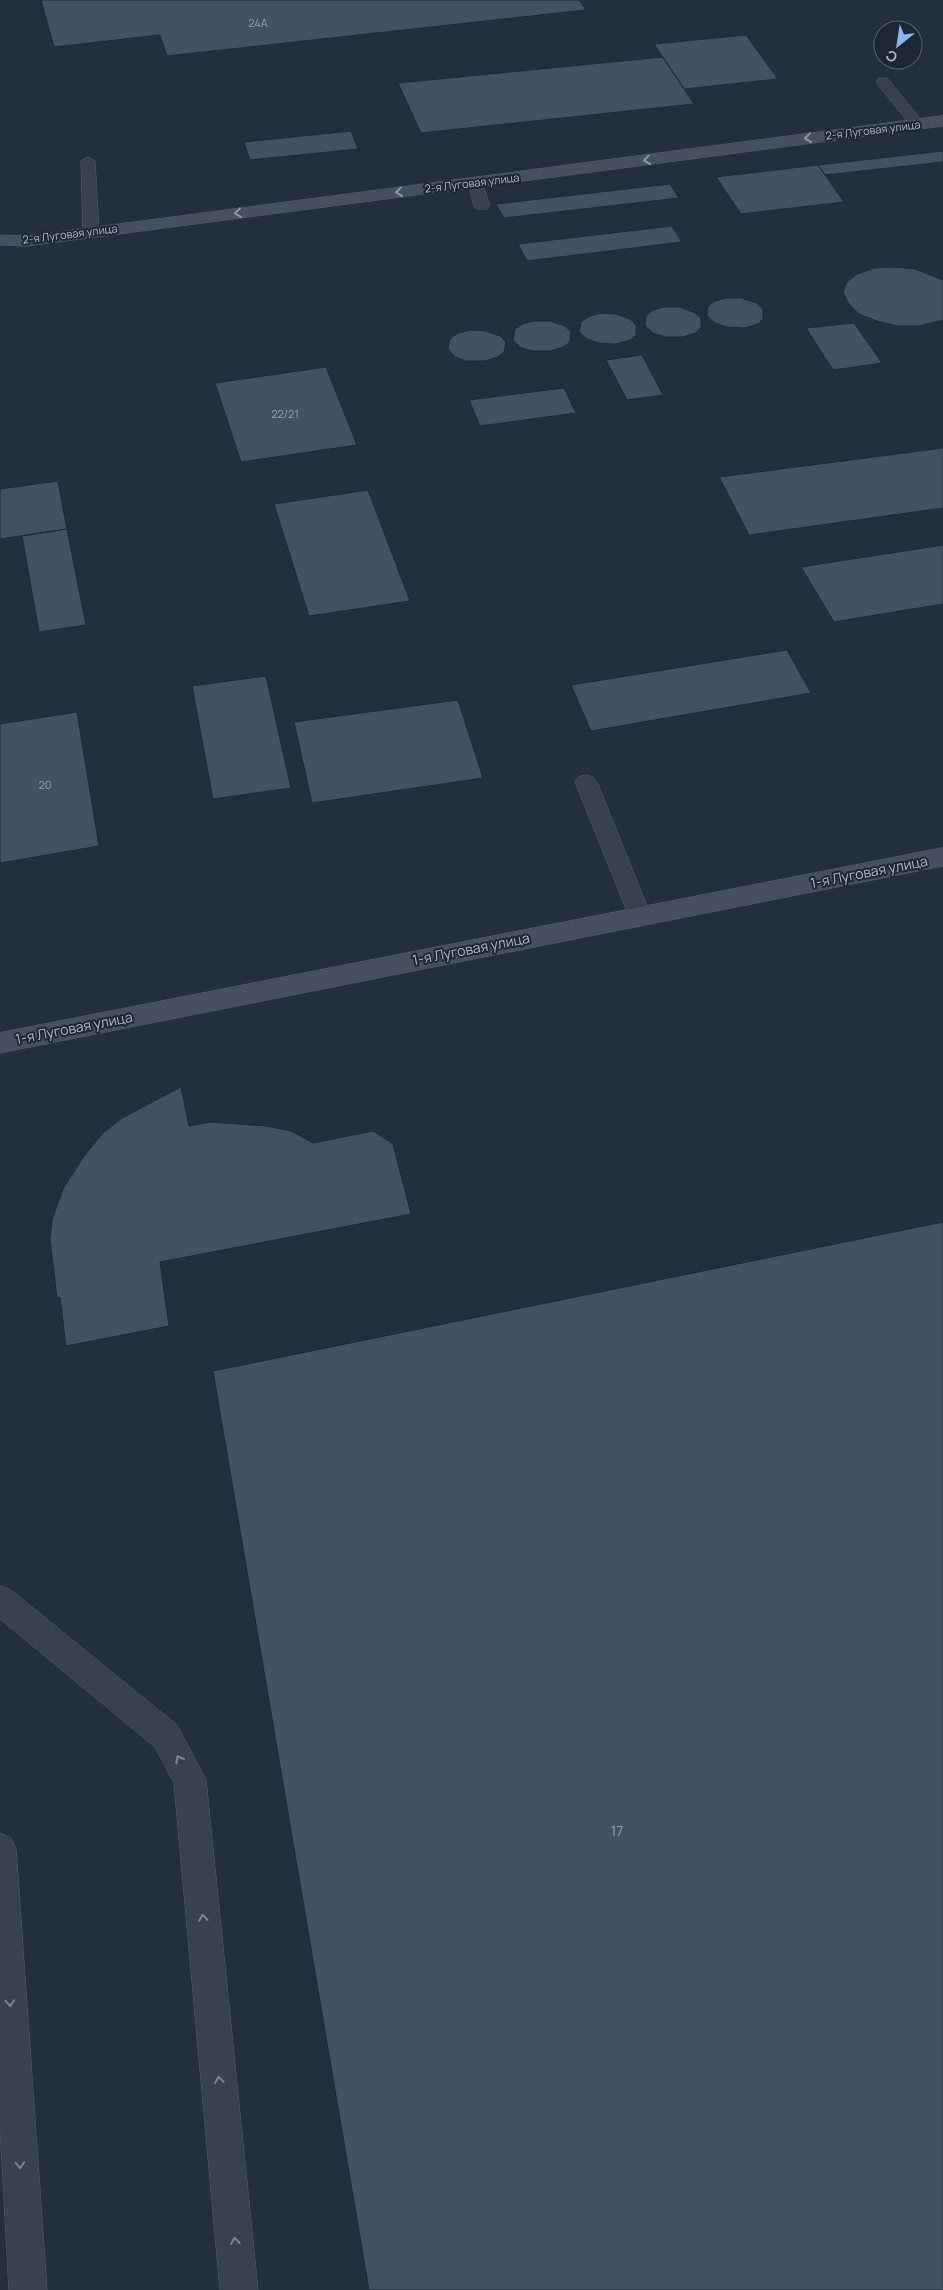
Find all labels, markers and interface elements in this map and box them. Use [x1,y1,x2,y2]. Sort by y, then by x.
house number: 24А [248,15,268,30]
north arrow [873,20,923,70]
text: С [882,46,900,68]
street label: 2-я Луговая улица [825,116,921,143]
one-way arrow [804,133,812,143]
one-way arrow [642,154,651,164]
street label: 2-я Луговая улица [424,169,520,196]
one-way arrow [395,186,403,197]
one-way arrow [233,207,241,218]
street label: 2-я Луговая улица [22,220,118,247]
house number: 22/21 [271,406,299,421]
house number: 20 [39,777,51,792]
street label: 1-я Луговая улица [809,851,929,892]
street label: 1-я Луговая улица [411,928,531,969]
street label: 1-я Луговая улица [14,1007,134,1048]
one-way arrow [175,1755,185,1764]
house number: 17 [611,1821,623,1840]
one-way arrow [198,1914,209,1922]
one-way arrow [4,1999,15,2007]
one-way arrow [214,2075,225,2083]
one-way arrow [15,2161,26,2169]
one-way arrow [229,2237,240,2245]

